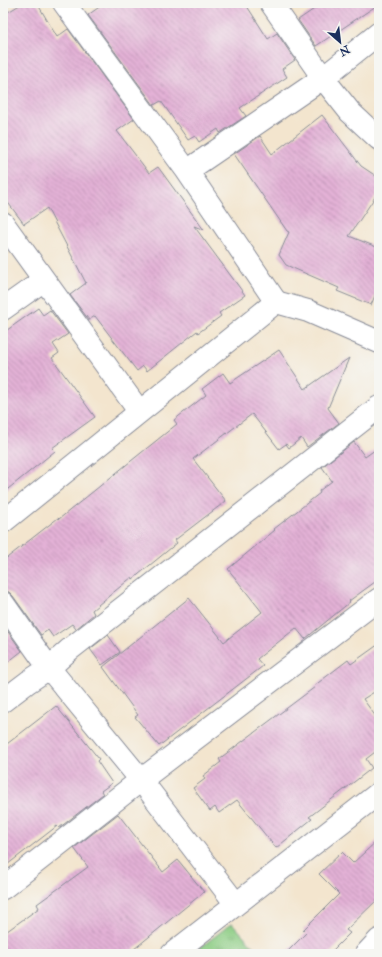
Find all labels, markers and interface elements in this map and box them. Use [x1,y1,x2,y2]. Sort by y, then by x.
north arrow [320,22,360,62]
text: N [336,42,353,59]

